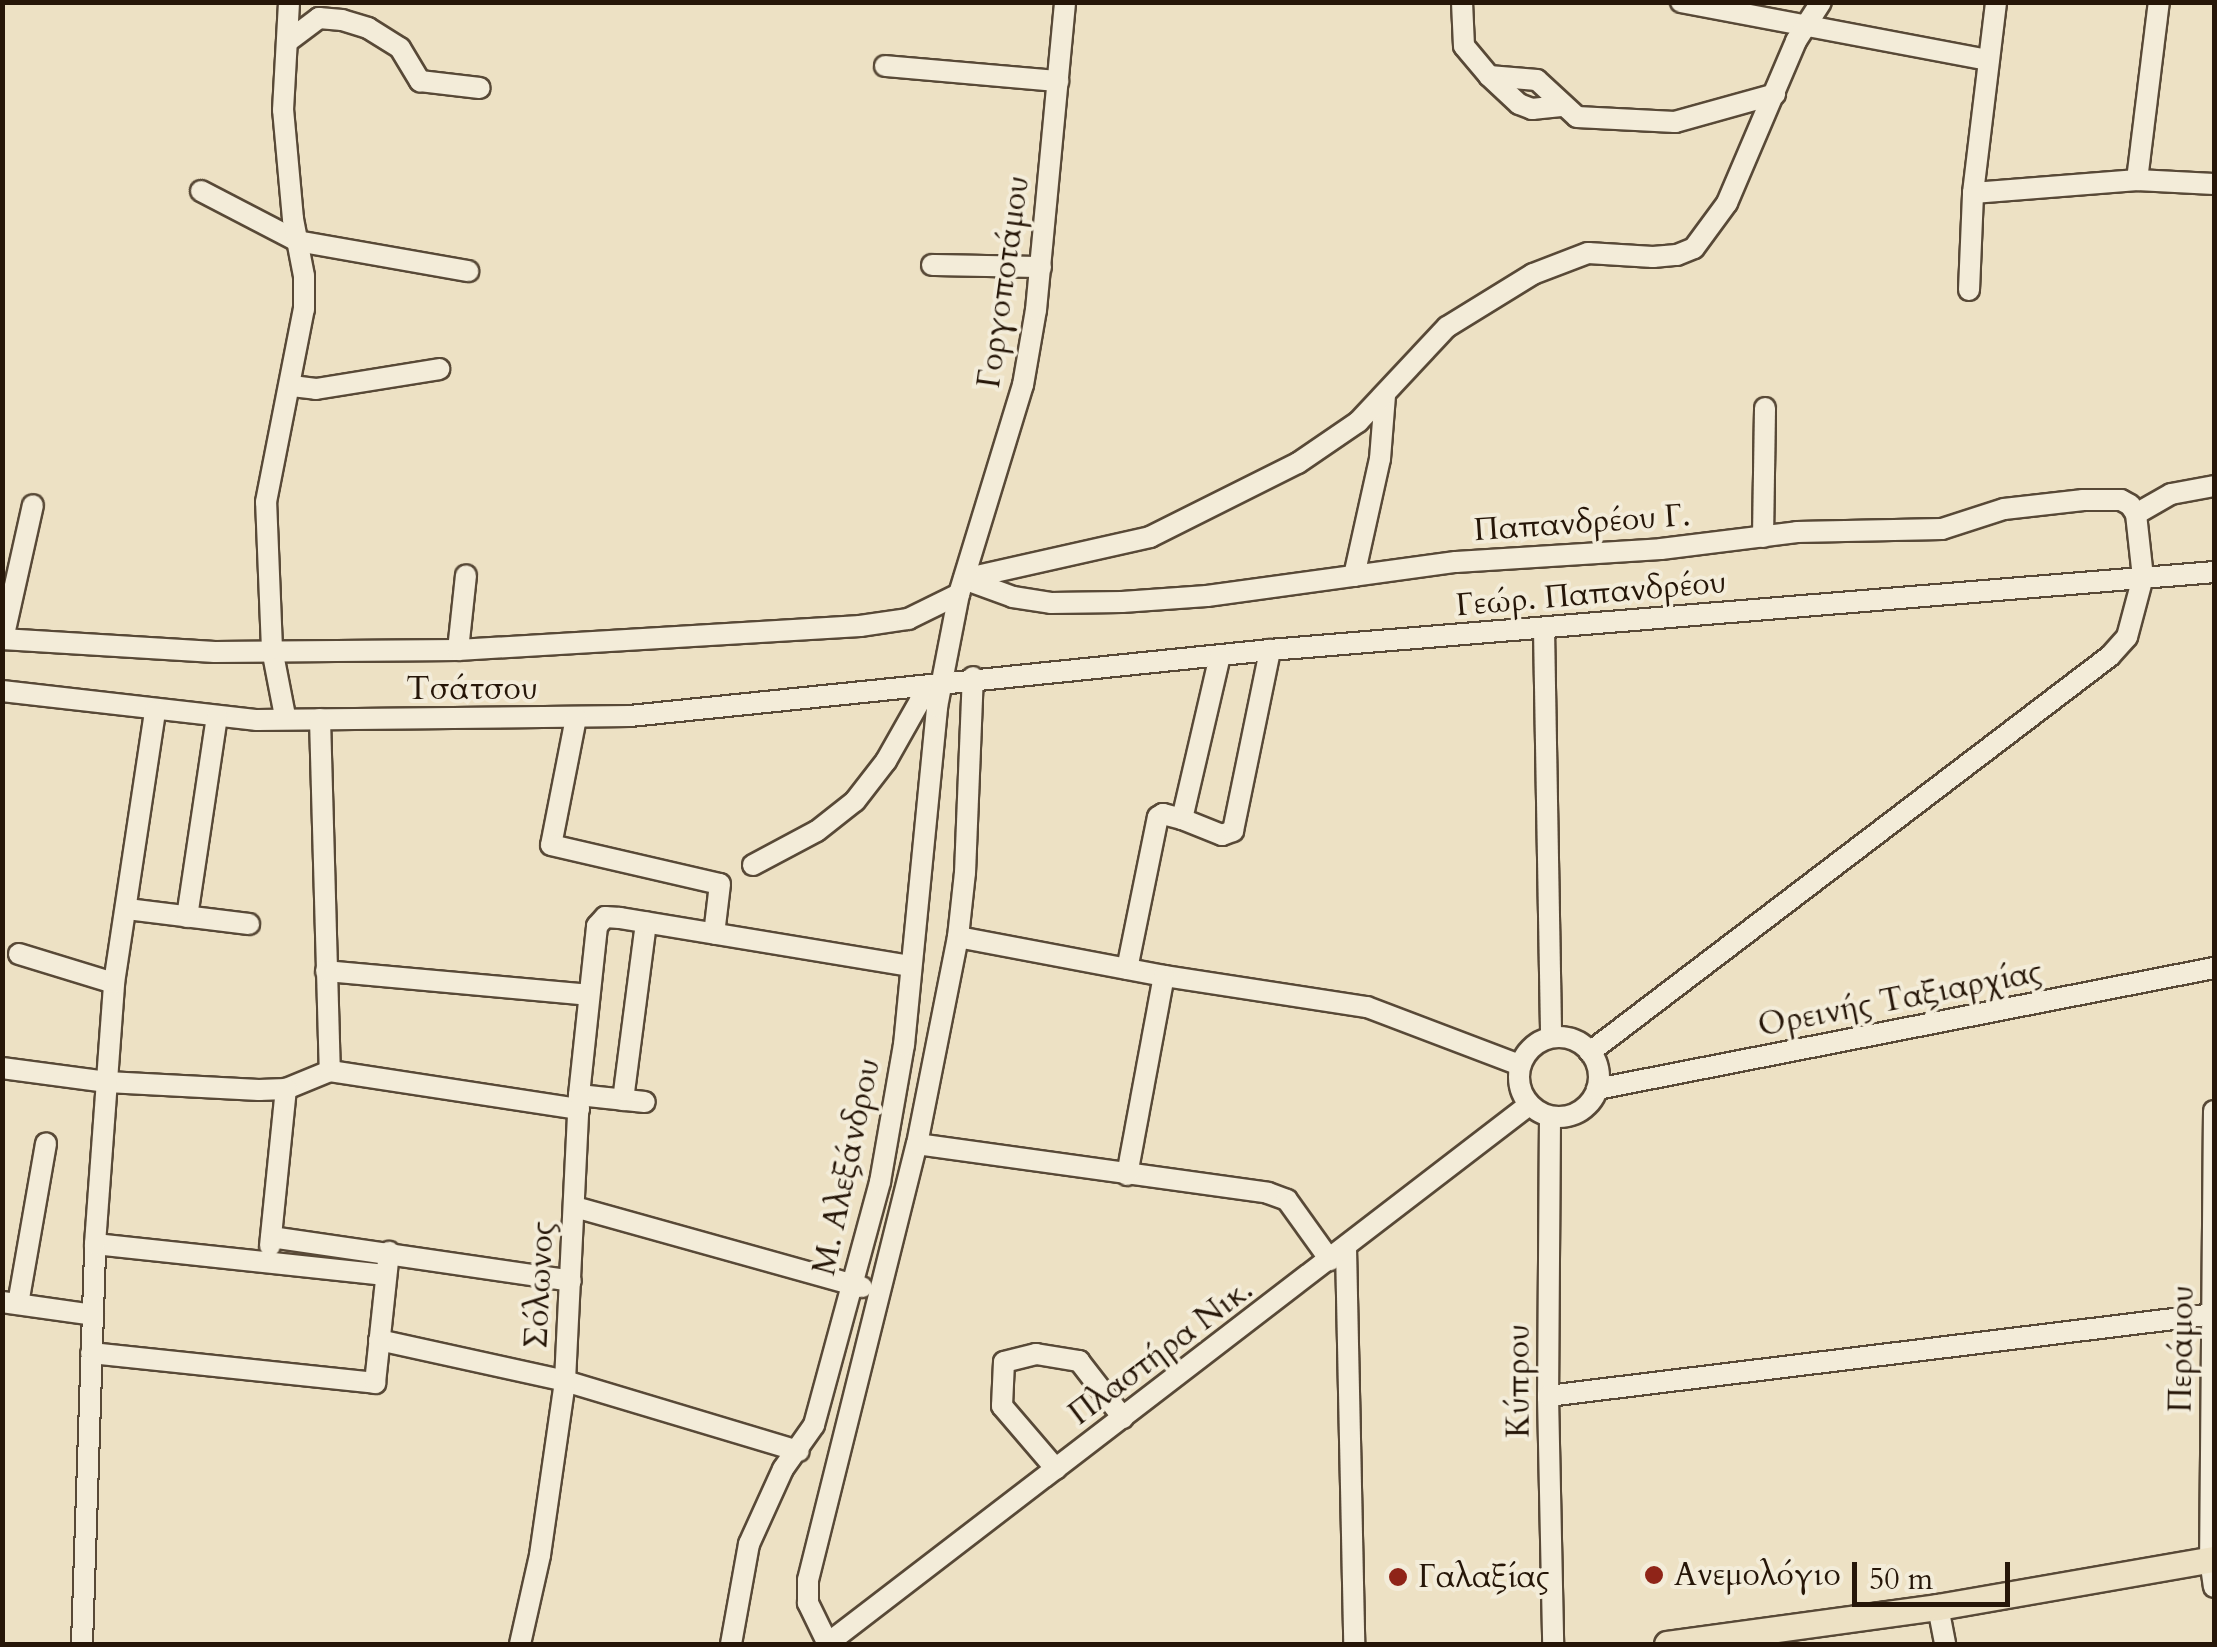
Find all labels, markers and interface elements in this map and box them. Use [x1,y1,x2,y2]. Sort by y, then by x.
street label: Γοργοποτάμου [970,173,1038,391]
street label: Παπανδρέου Γ. [1473,496,1691,550]
street label: Γεώρ. Παπανδρέου [1454,563,1728,625]
street label: Τσάτσου [406,670,538,708]
street label: Ορεινής Ταξιαρχίας [1755,953,2045,1045]
street label: Μ. Αλεξάνδρου [805,1055,889,1279]
street label: Σόλωνος [517,1220,563,1350]
street label: Πλαστήρα Νικ. [1062,1270,1260,1434]
street label: Περάμου [2162,1285,2202,1413]
street label: Κύπρου [1500,1324,1538,1438]
scale bar [1857,1542,2014,1604]
place label: Ανεμολόγιο [1674,1556,1841,1594]
place label: Γαλαξίας [1418,1558,1549,1596]
text: 50 m [1869,1559,1933,1600]
marker: Ανεμολόγιο [1643,1564,1665,1586]
marker: Γαλαξίας [1387,1566,1409,1588]

